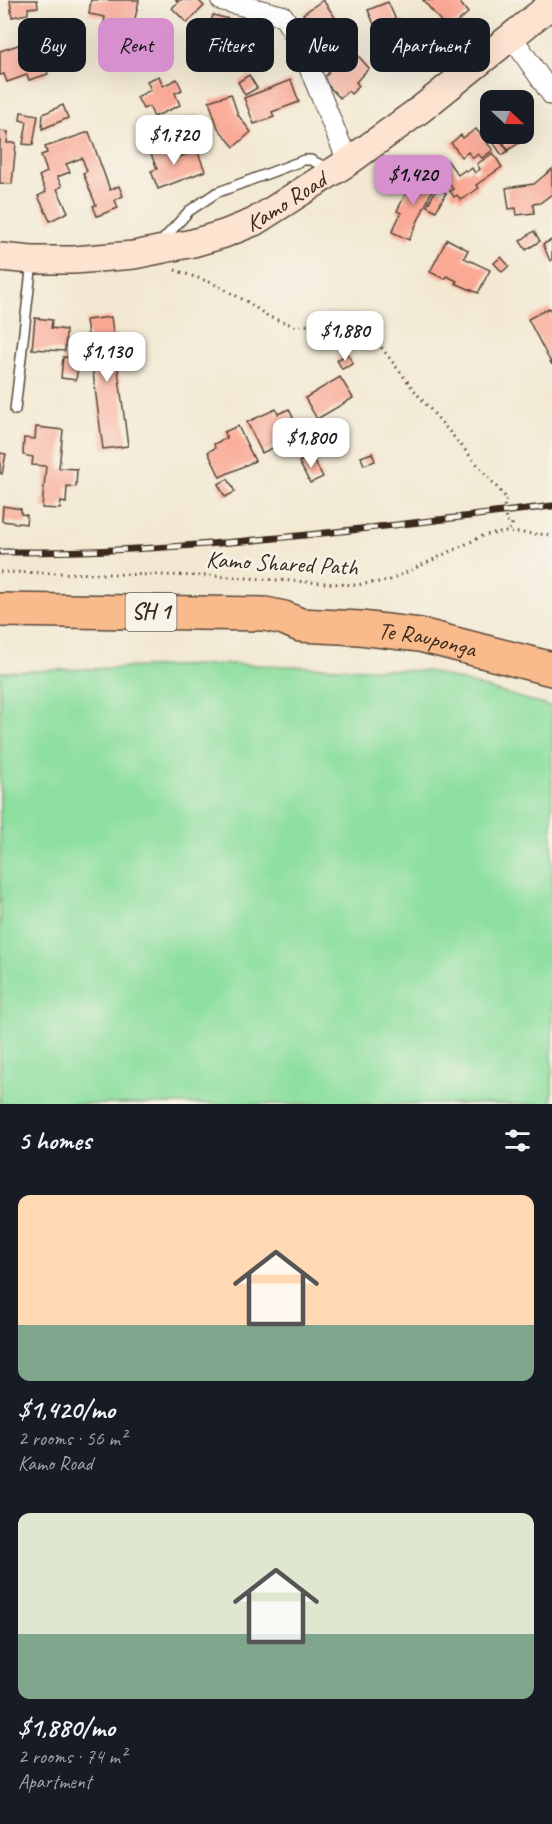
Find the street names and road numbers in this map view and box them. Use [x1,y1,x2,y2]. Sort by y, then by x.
street label: Kamo Road [242,163,335,239]
street label: Kamo Shared Path [205,544,360,582]
road number: SH 1 [126,593,176,631]
street label: Te Rauponga [376,615,481,664]

